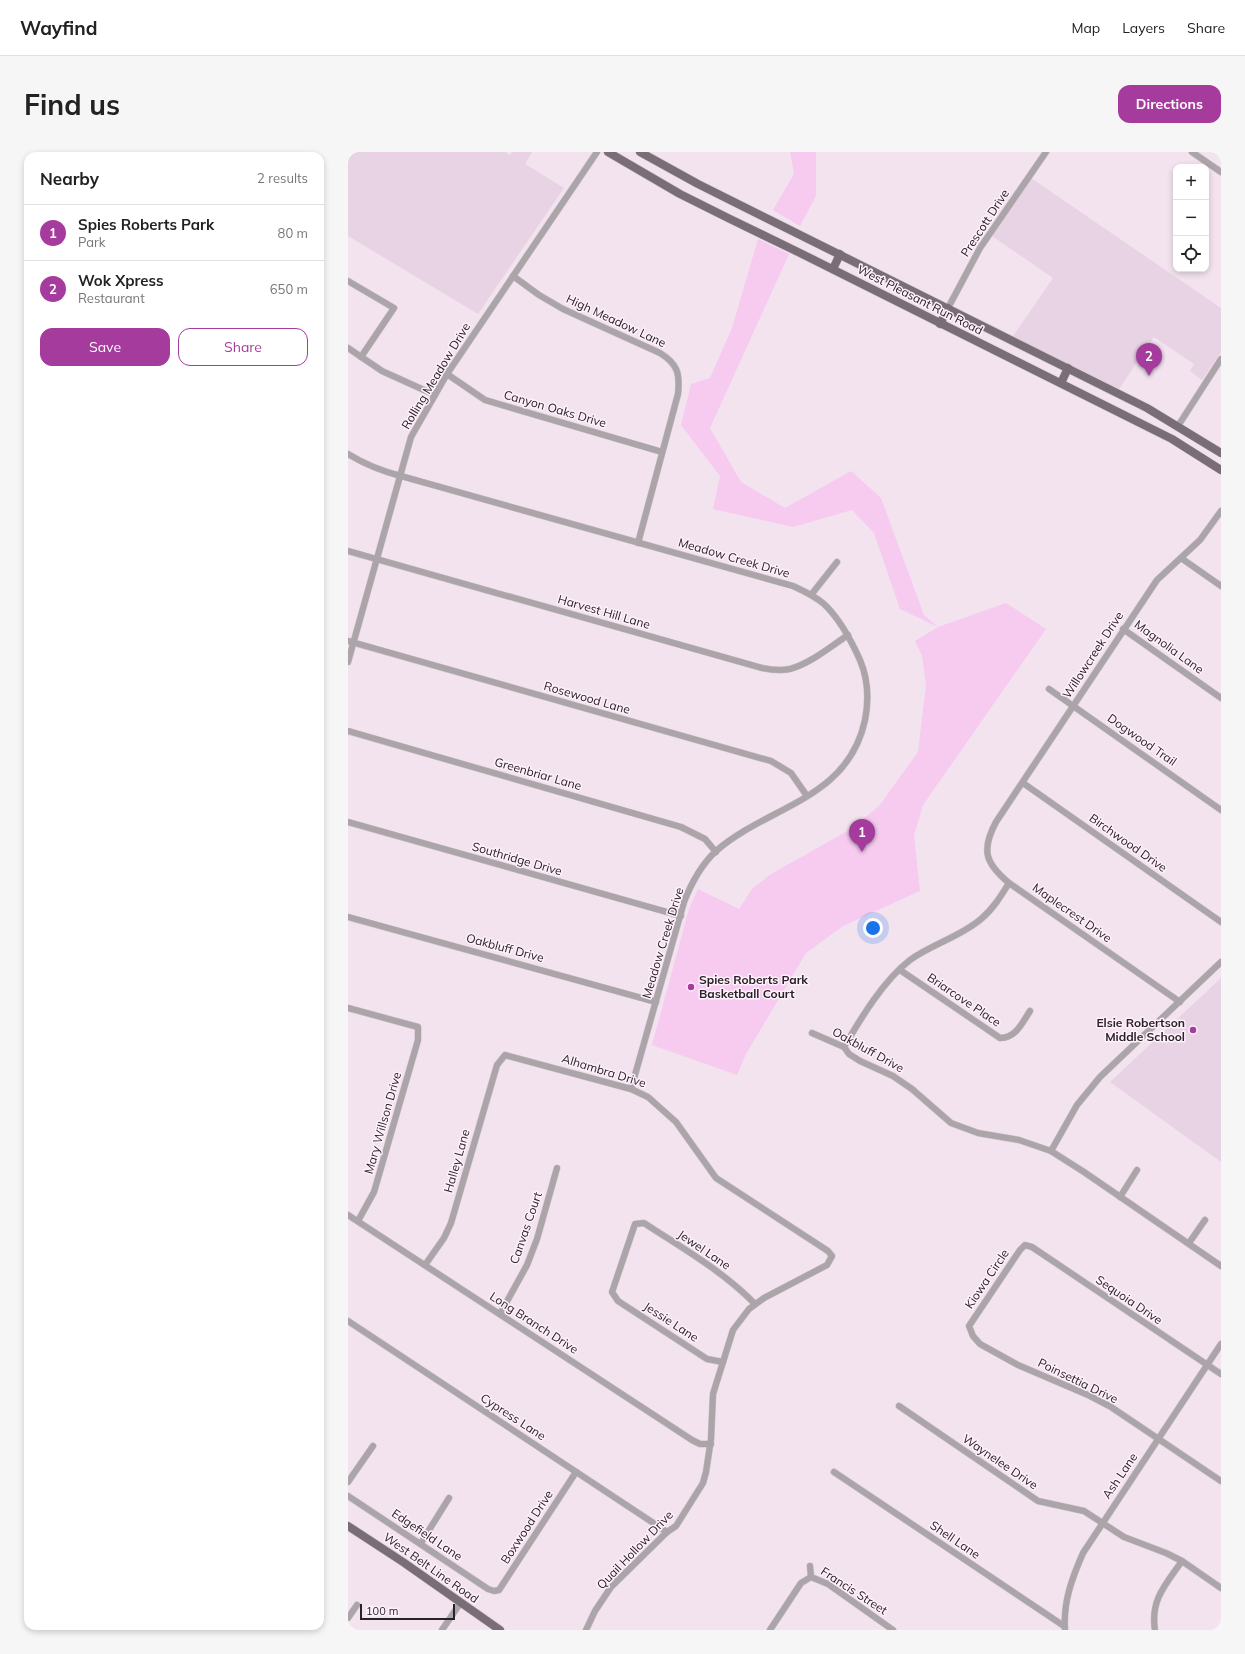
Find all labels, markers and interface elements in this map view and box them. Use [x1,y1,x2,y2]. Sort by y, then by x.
text: Wayfind [20,16,97,40]
text: Map [1071,19,1100,37]
text: Layers [1122,19,1165,37]
text: Share [1187,19,1225,37]
button: Directions [1118,85,1221,123]
text: Find us [24,87,120,122]
map controls [1173,164,1209,272]
button: + [1173,164,1209,200]
text: Nearby [40,168,99,189]
text: 2 results [257,170,308,186]
street label: Prescott Drive [957,186,1012,259]
button: − [1173,200,1209,236]
text: Spies Roberts Park [78,215,214,234]
text: 1 [49,225,57,241]
text: 80 m [278,225,308,241]
text: Park [78,234,105,250]
button: locate [1173,236,1209,272]
street label: West Pleasant Run Road [855,261,986,338]
text: Wok Xpress [78,271,164,290]
text: 2 [49,281,57,297]
text: 650 m [270,281,308,297]
text: Restaurant [78,290,145,306]
street label: High Meadow Lane [564,291,668,350]
street label: Rolling Meadow Drive [398,320,473,432]
button: Save [40,328,170,366]
button: Share [178,328,308,366]
pin: 2 [1136,343,1162,376]
street label: Canyon Oaks Drive [502,387,608,430]
street label: Meadow Creek Drive [677,534,792,581]
street label: Harvest Hill Lane [556,591,652,632]
street label: Willowcreek Drive [1059,608,1126,701]
street label: Magnolia Lane [1132,616,1207,677]
street label: Rosewood Lane [542,678,632,717]
street label: Dogwood Trail [1105,710,1180,769]
street label: Greenbriar Lane [493,754,583,793]
street label: Birchwood Drive [1086,810,1170,875]
pin: 1 [849,819,875,852]
street label: Southridge Drive [470,839,564,879]
street label: Maplecrest Drive [1030,880,1115,945]
street label: Meadow Creek Drive [638,885,687,1000]
your location [863,918,883,938]
street label: Oakbluff Drive [465,930,546,965]
street label: Briarcove Place [925,969,1004,1030]
place label: Spies Roberts Park Basketball Court [699,972,808,1001]
marker: Spies Roberts Park Basketball Court [686,982,696,992]
place label: Elsie Robertson Middle School [1096,1015,1185,1044]
street label: Oakbluff Drive [830,1024,907,1075]
marker: Elsie Robertson Middle School [1188,1025,1198,1035]
street label: Alhambra Drive [560,1051,648,1090]
street label: Mary Willson Drive [361,1070,404,1176]
street label: Halley Lane [440,1127,473,1194]
street label: Canvas Court [506,1190,545,1266]
street label: Jewel Lane [675,1226,734,1273]
street label: Kiowa Circle [961,1246,1012,1311]
street label: Sequoia Drive [1093,1272,1165,1327]
street label: Long Branch Drive [487,1288,581,1357]
street label: Jessie Lane [641,1298,701,1345]
street label: Poinsettia Drive [1036,1355,1121,1406]
street label: Cypress Lane [478,1390,549,1443]
street label: Waynelee Drive [960,1431,1041,1492]
street label: Ash Lane [1099,1450,1140,1502]
street label: Boxwood Drive [497,1487,556,1566]
street label: Edgefield Lane [389,1505,465,1564]
street label: Quail Hollow Drive [593,1507,676,1592]
street label: Shell Lane [927,1517,983,1562]
street label: West Belt Line Road [381,1529,482,1606]
street label: Francis Street [818,1564,890,1618]
scale bar [360,1602,455,1621]
text: 100 m [366,1604,398,1618]

